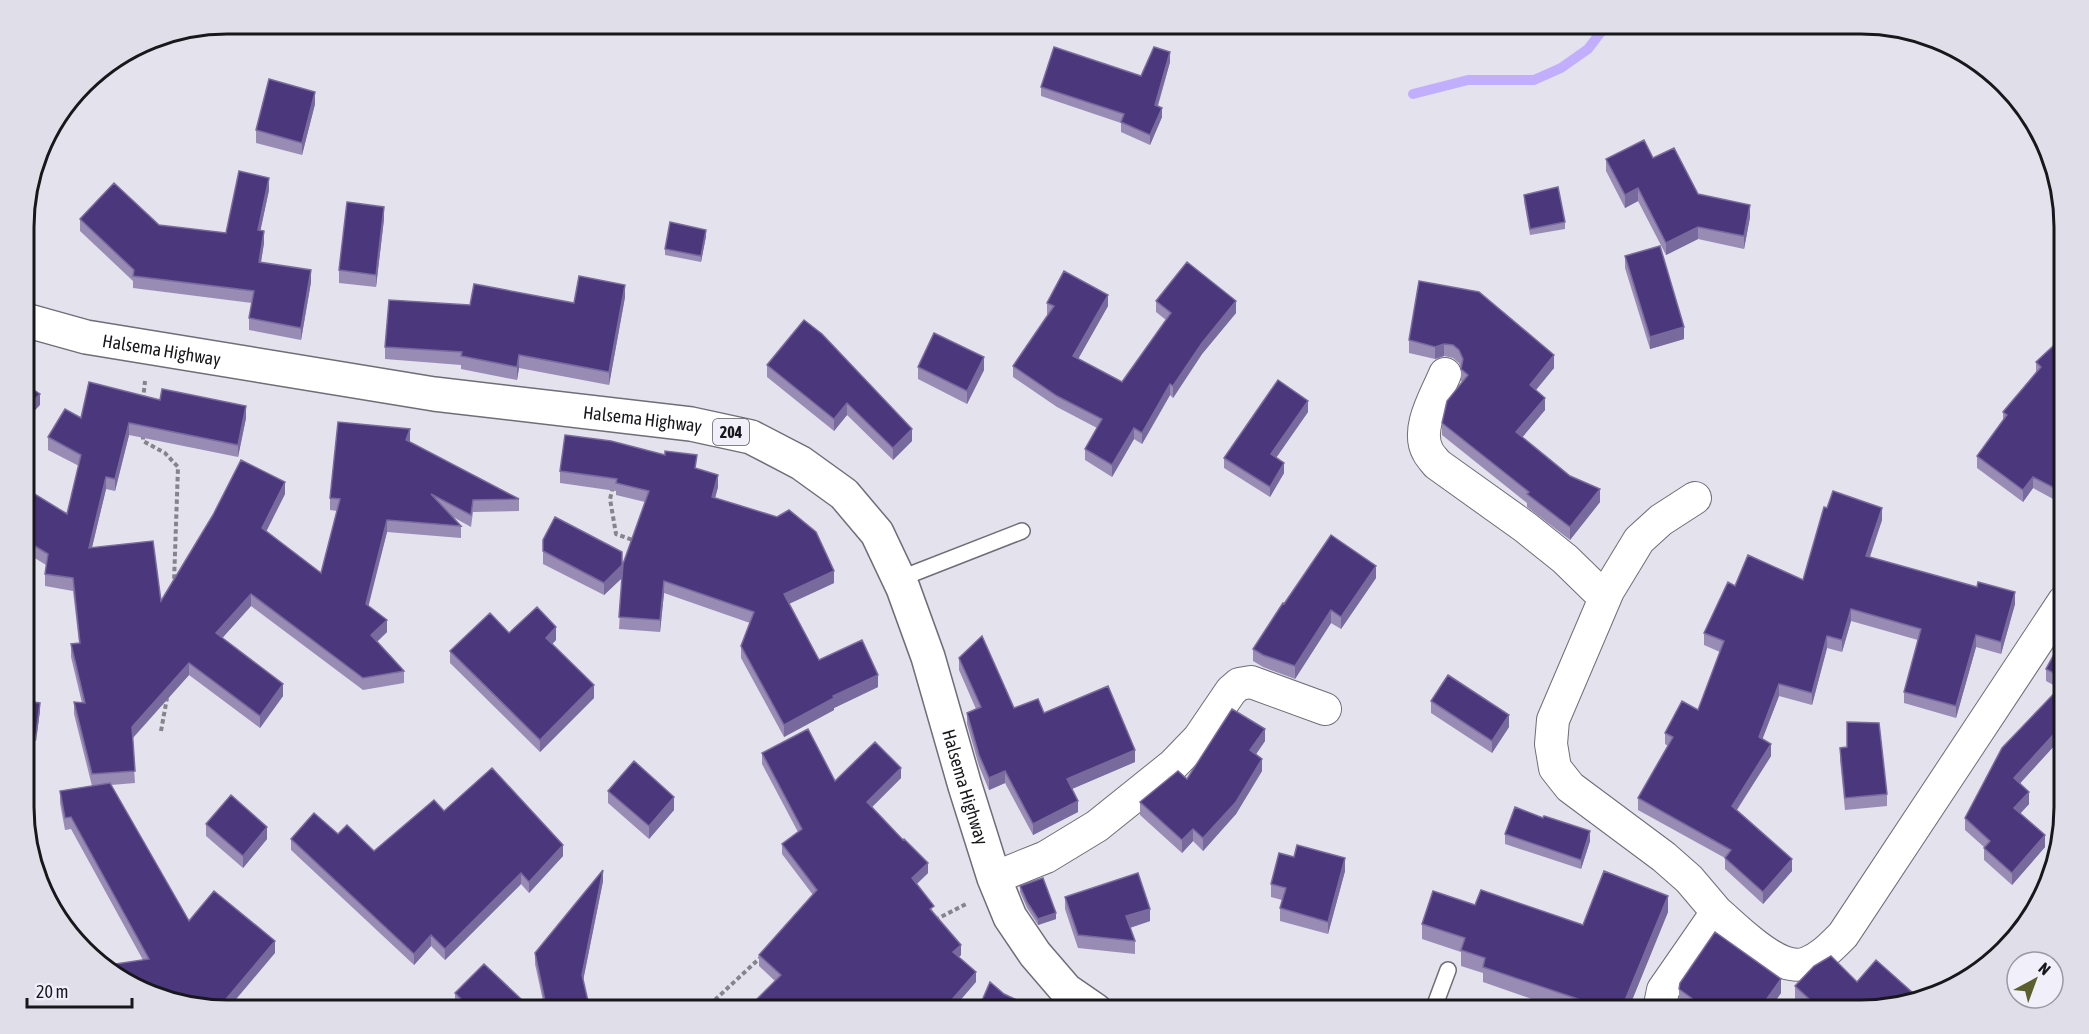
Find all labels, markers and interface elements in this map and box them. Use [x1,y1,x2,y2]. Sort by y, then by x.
street label: Halsema Highway [101,329,222,369]
street label: Halsema Highway [582,401,704,437]
road number: 204 [713,419,749,445]
street label: Halsema Highway [939,727,993,847]
north arrow [2005,950,2065,1010]
text: N [2035,959,2054,979]
scale bar [27,971,132,1009]
text: 20 m [36,981,68,1002]

